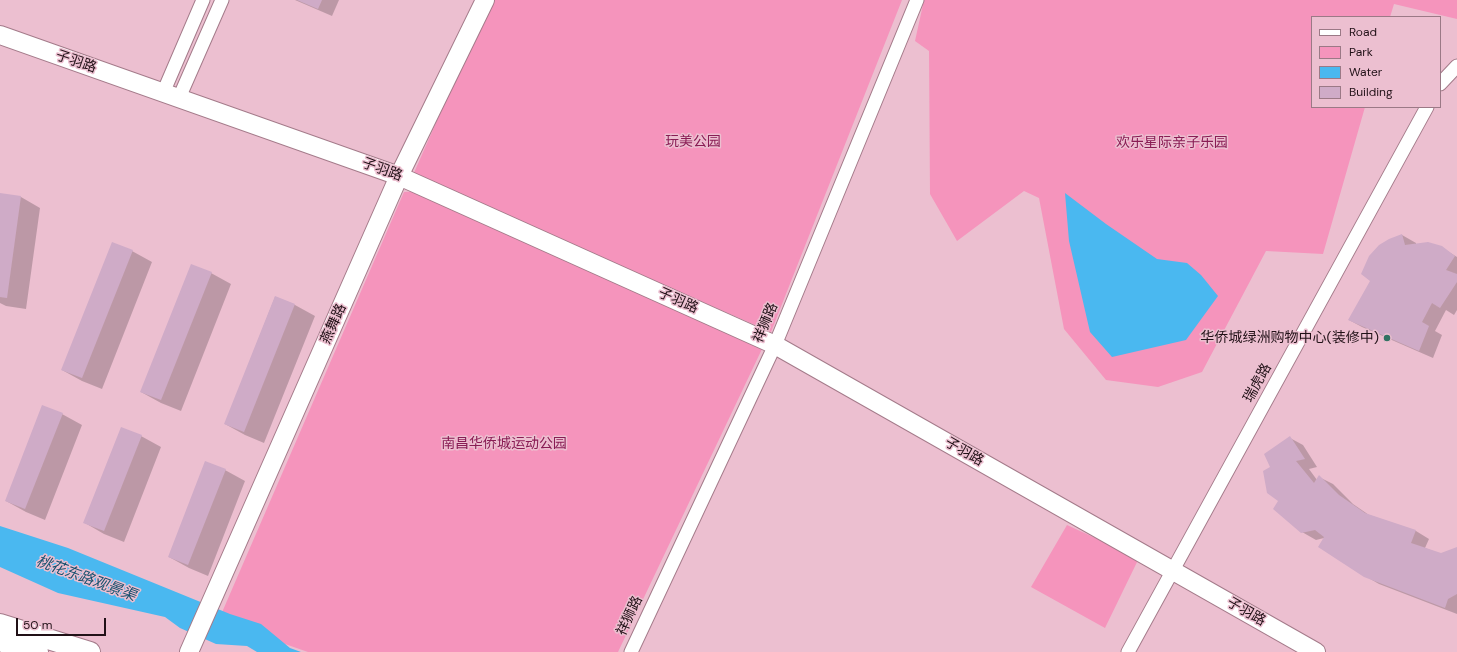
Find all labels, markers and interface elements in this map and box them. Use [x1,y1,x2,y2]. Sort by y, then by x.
legend [1311,16,1441,108]
text: Road [1349,24,1377,40]
text: Park [1349,44,1373,60]
street label: 子羽路 [53,47,99,77]
text: Water [1349,64,1382,80]
text: Building [1349,84,1393,100]
park label: 玩美公园 [665,134,721,150]
park label: 欢乐星际亲子乐园 [1116,135,1228,151]
street label: 子羽路 [359,155,405,185]
street label: 子羽路 [655,285,701,317]
street label: 祥狮路 [750,300,782,346]
street label: 燕舞路 [318,301,350,347]
place label: 华侨城绿洲购物中心(装修中) [1201,330,1379,346]
marker: 华侨城绿洲购物中心(装修中) [1382,333,1392,343]
street label: 瑞虎路 [1240,361,1276,405]
street label: 子羽路 [942,434,986,470]
park label: 南昌华侨城运动公园 [441,436,567,452]
water label: 桃花东路观景渠 [34,553,138,605]
street label: 祥狮路 [614,593,646,639]
street label: 子羽路 [1224,594,1268,630]
scale bar [18,610,108,636]
text: 50 m [23,617,52,633]

